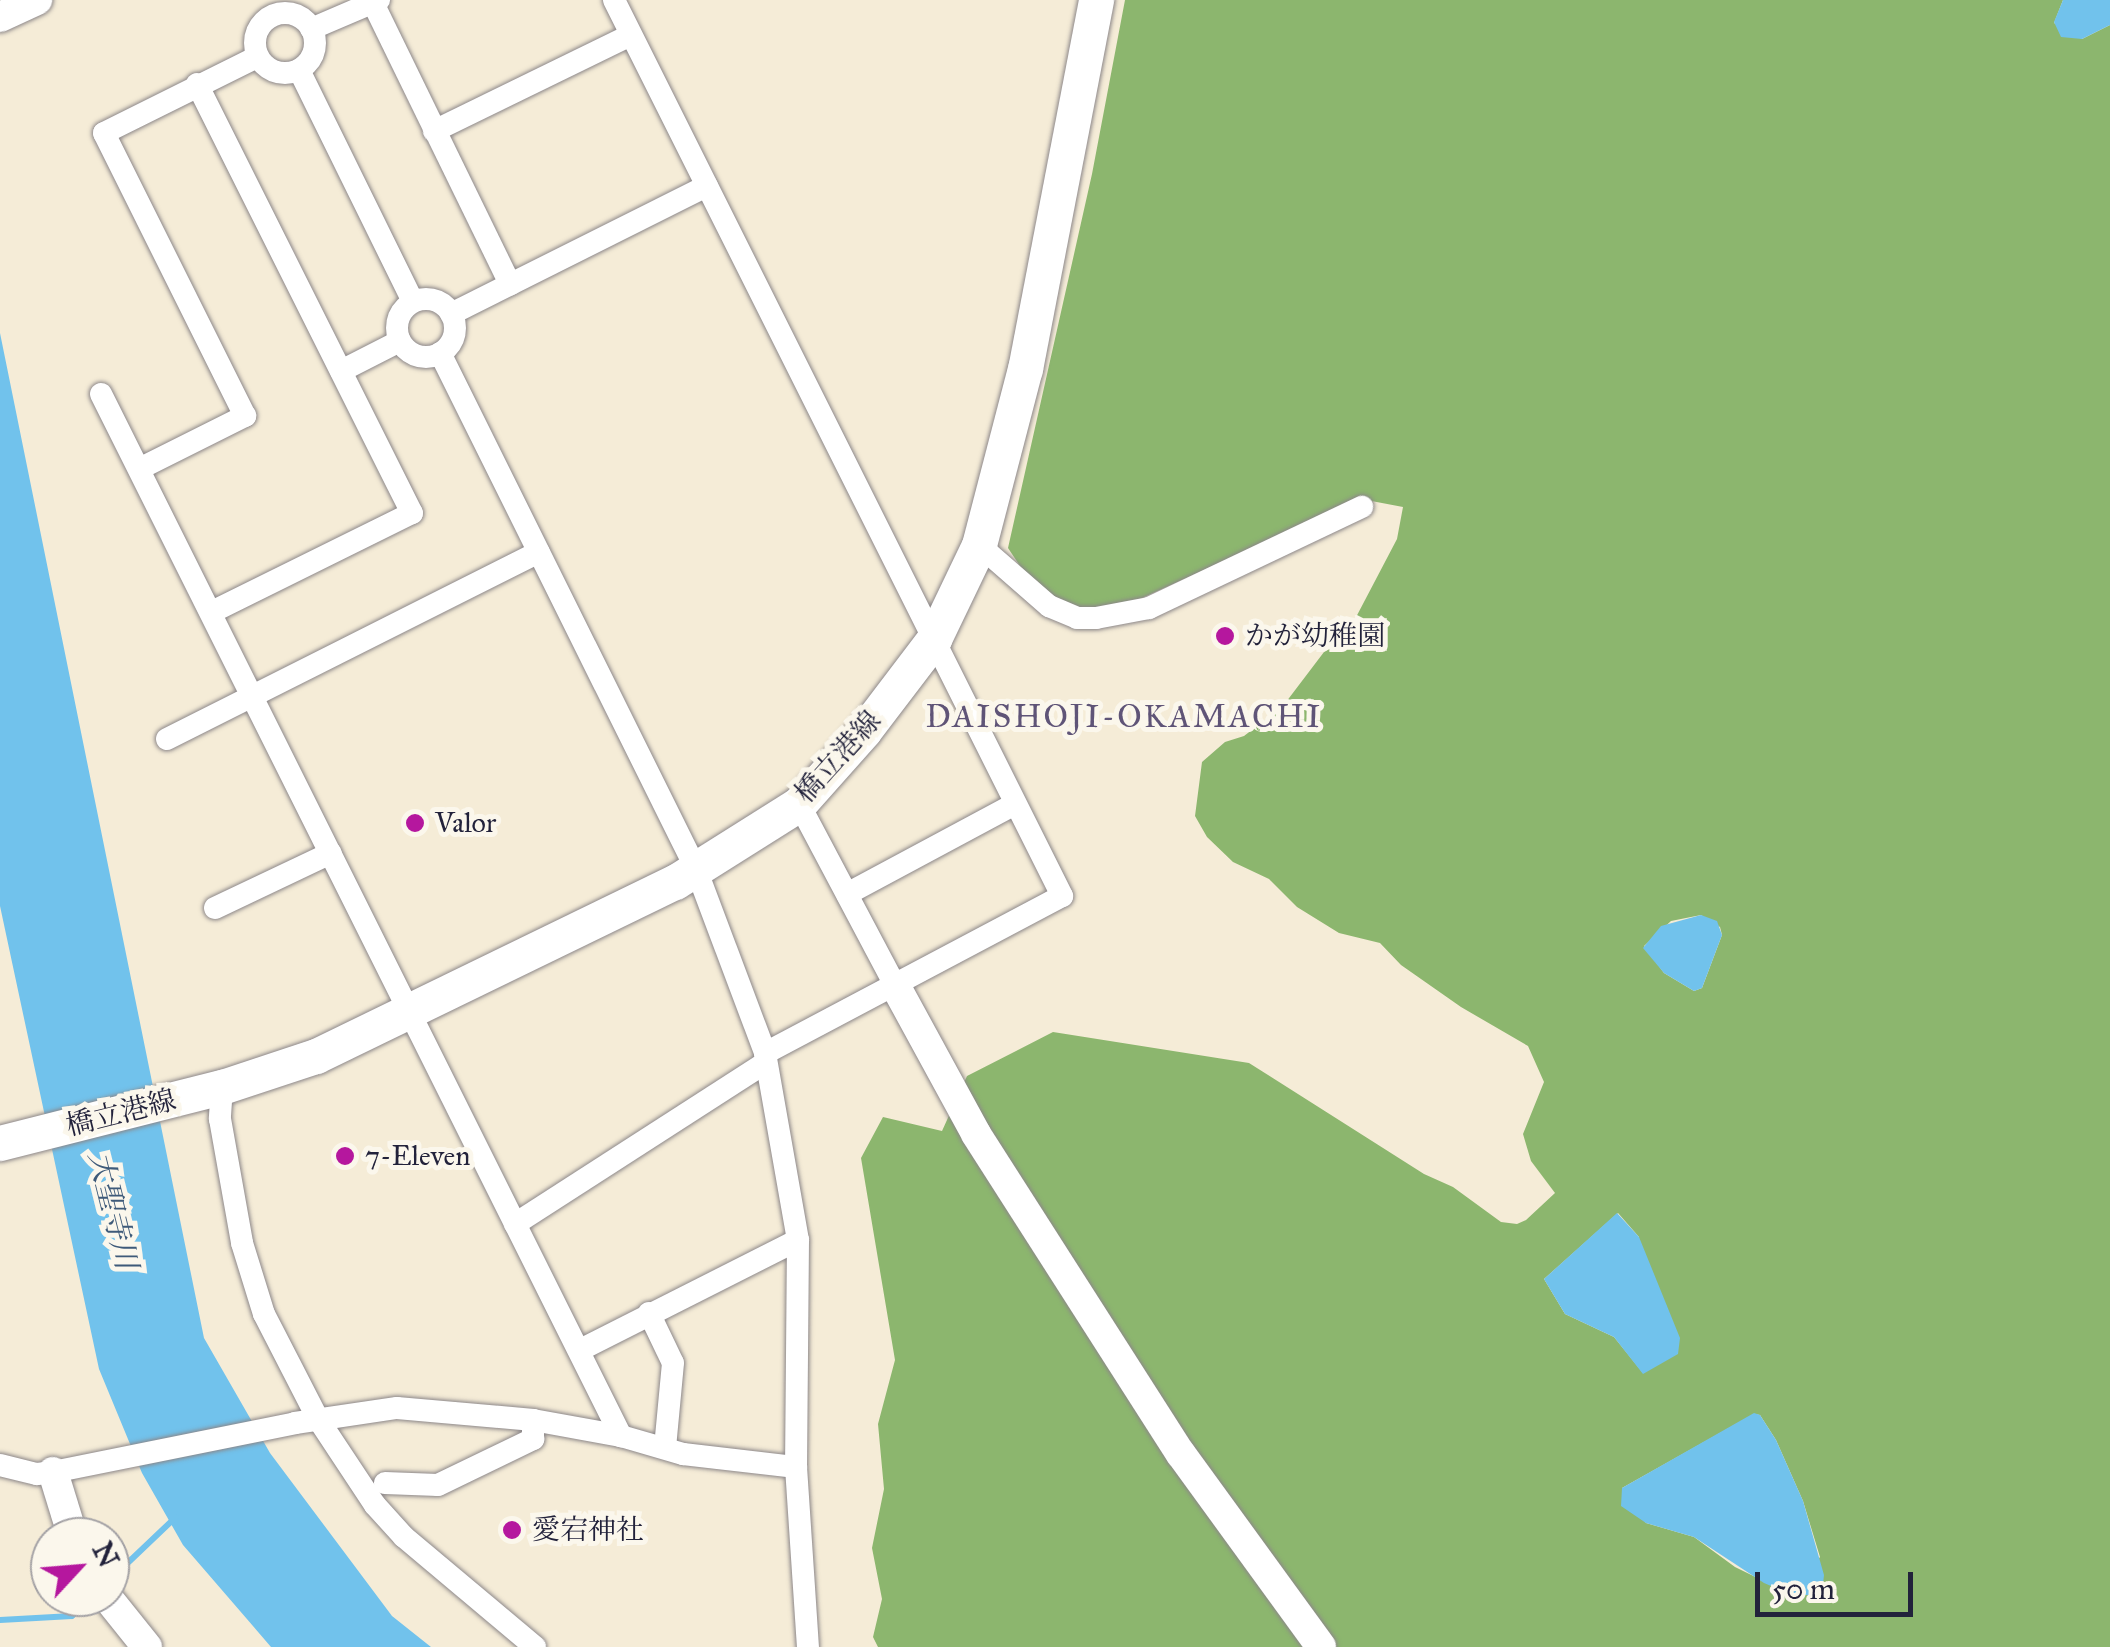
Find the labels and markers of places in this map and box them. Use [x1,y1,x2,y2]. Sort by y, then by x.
place label: かが幼稚園 [1245,619,1385,653]
marker: かが幼稚園 [1214,625,1236,647]
place label: Valor [435,806,496,840]
marker: Valor [404,812,426,834]
place label: 7-Eleven [365,1139,470,1173]
marker: 7-Eleven [334,1145,356,1167]
place label: 愛宕神社 [532,1513,644,1547]
marker: 愛宕神社 [501,1519,523,1541]

